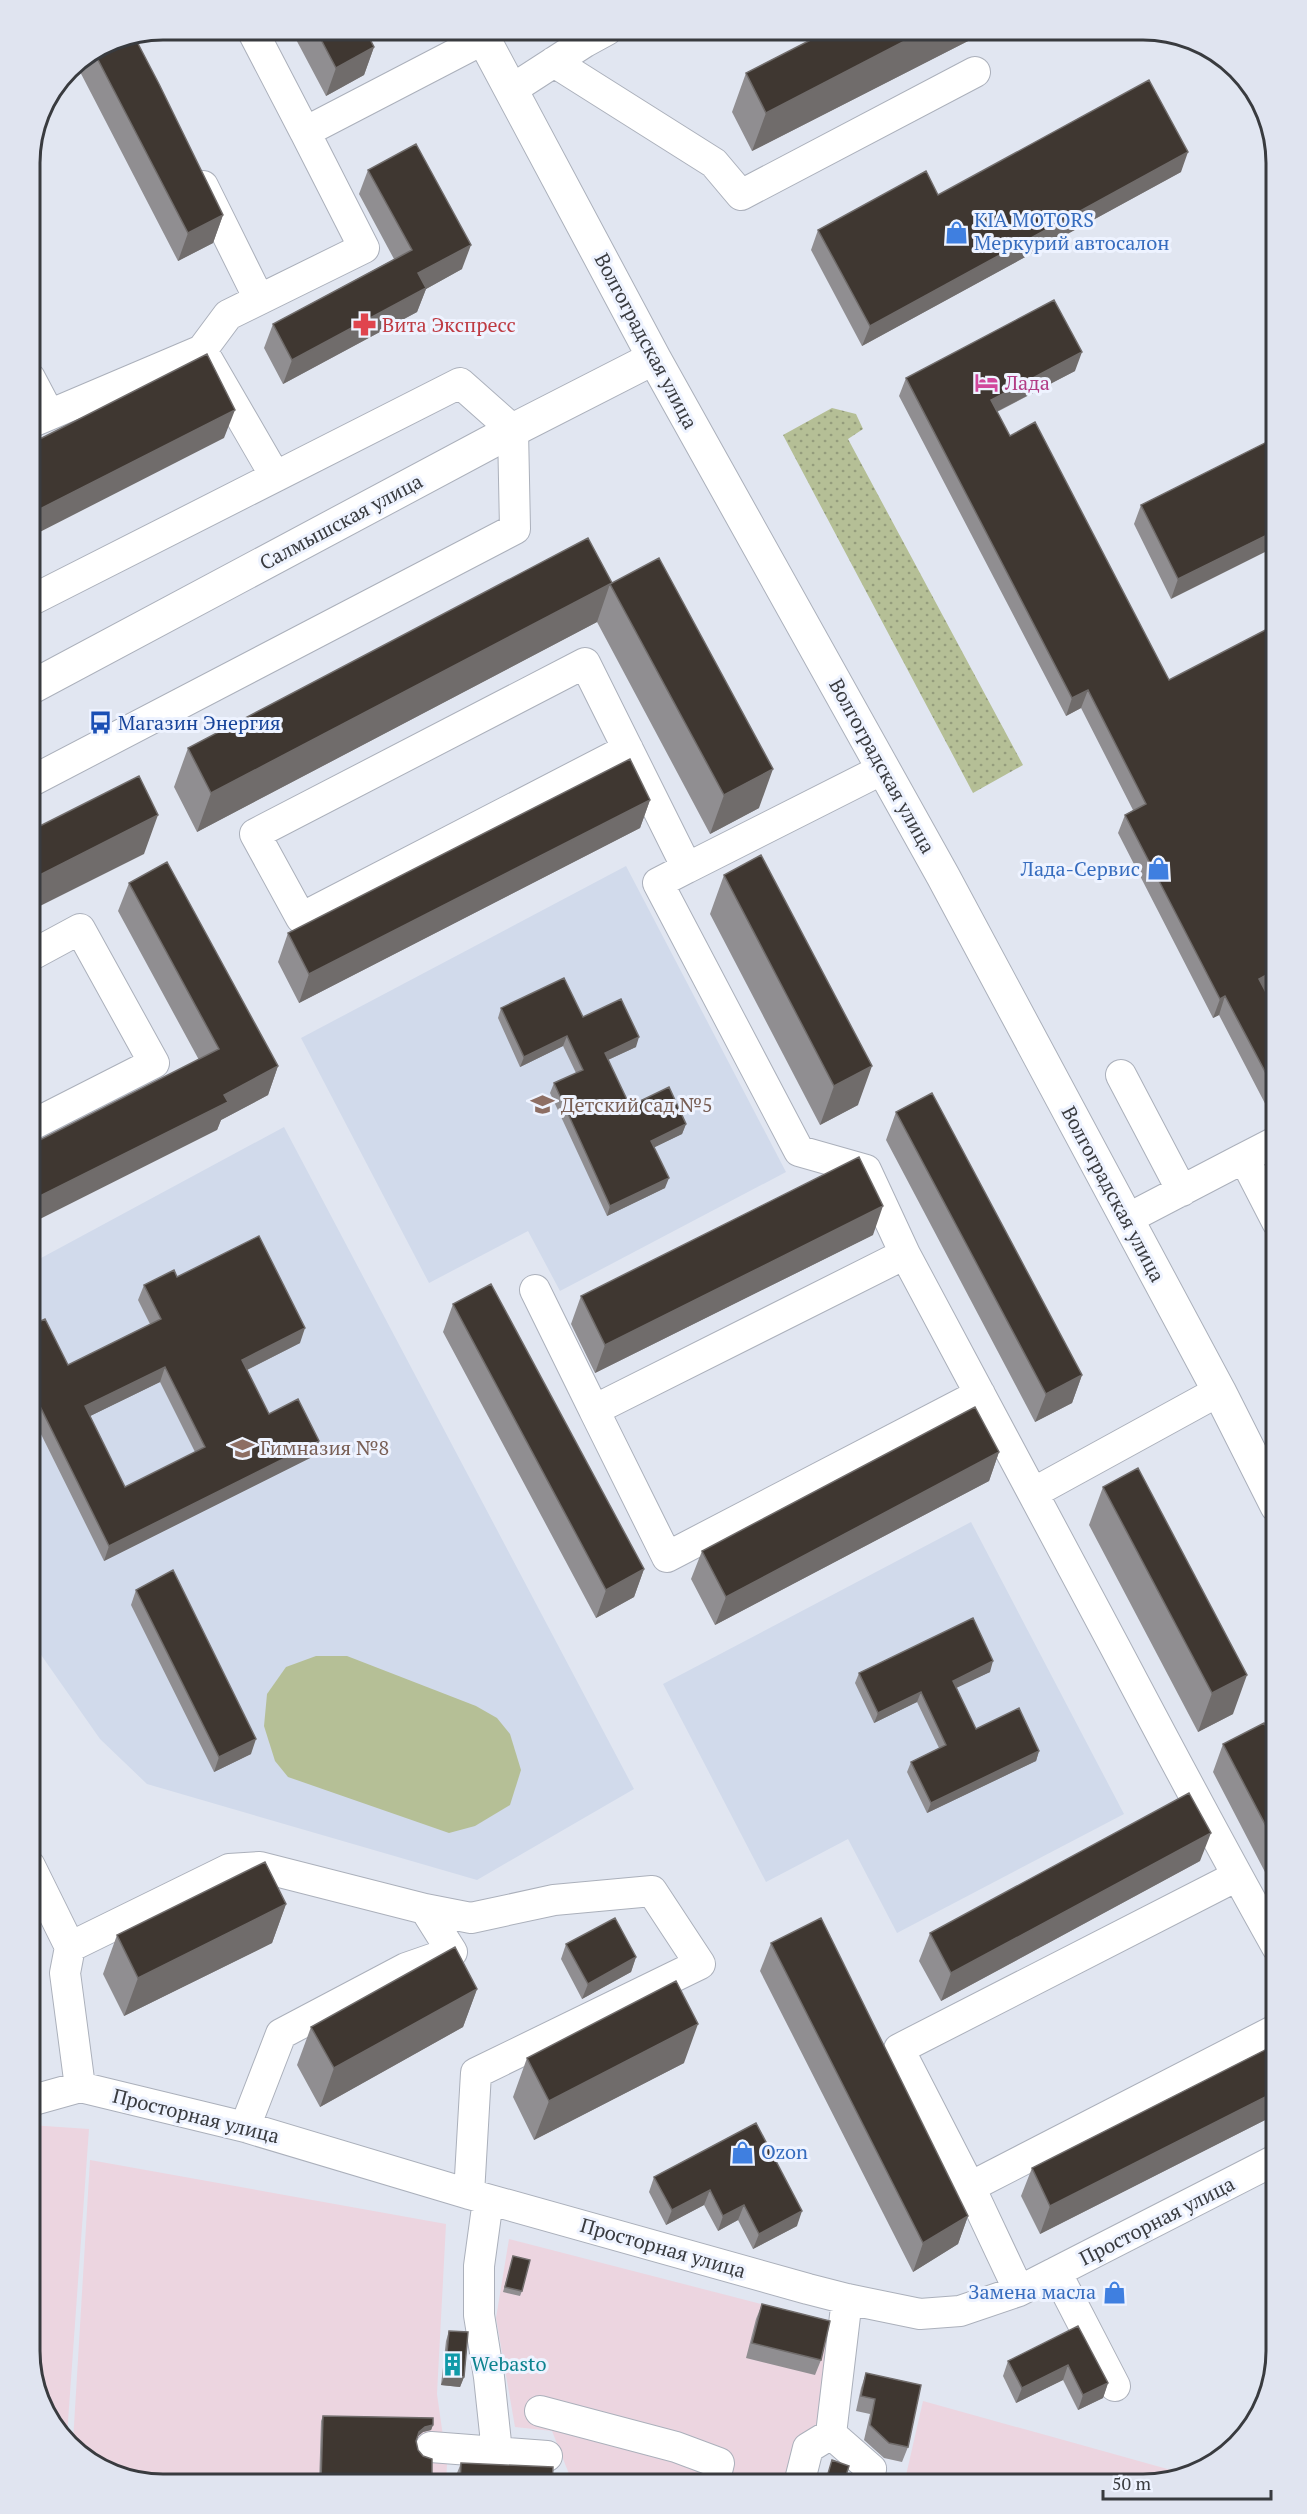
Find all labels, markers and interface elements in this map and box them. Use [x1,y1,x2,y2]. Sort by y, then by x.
place label: KIA MOTORS Меркурий автосалон [974,206,1170,256]
shop icon: KIA MOTORS Меркурий автосалон [943,219,969,245]
street label: Волгоградская улица [589,248,704,434]
place label: Вита Экспресс [382,311,516,338]
pharmacy icon: Вита Экспресс [351,312,377,338]
place label: Лада [1004,369,1050,396]
hotel icon: Лада [974,370,1000,396]
street label: Салмышская улица [255,467,427,576]
street label: Волгоградская улица [823,674,942,858]
place label: Магазин Энергия [118,709,281,736]
bus stop icon: Магазин Энергия [87,710,113,736]
place label: Лада-Сервис [1020,855,1140,882]
shop icon: Лада-Сервис [1145,856,1171,882]
place label: Детский сад №5 [561,1091,713,1118]
school or university icon: Детский сад №5 [530,1092,556,1118]
street label: Волгоградская улица [1056,1101,1171,1287]
place label: Гимназия №8 [260,1434,389,1461]
school or university icon: Гимназия №8 [229,1435,255,1461]
street label: Просторная улица [110,2082,282,2149]
place label: Ozon [761,2138,808,2165]
shop icon: Ozon [730,2139,756,2165]
street label: Просторная улица [1074,2170,1239,2271]
street label: Просторная улица [577,2211,749,2284]
place label: Замена масла [968,2278,1096,2305]
shop icon: Замена масла [1101,2279,1127,2305]
place label: Webasto [471,2350,547,2377]
building icon: Webasto [440,2351,466,2377]
scale bar [1103,2463,1271,2501]
text: 50 m [1112,2471,1152,2495]

